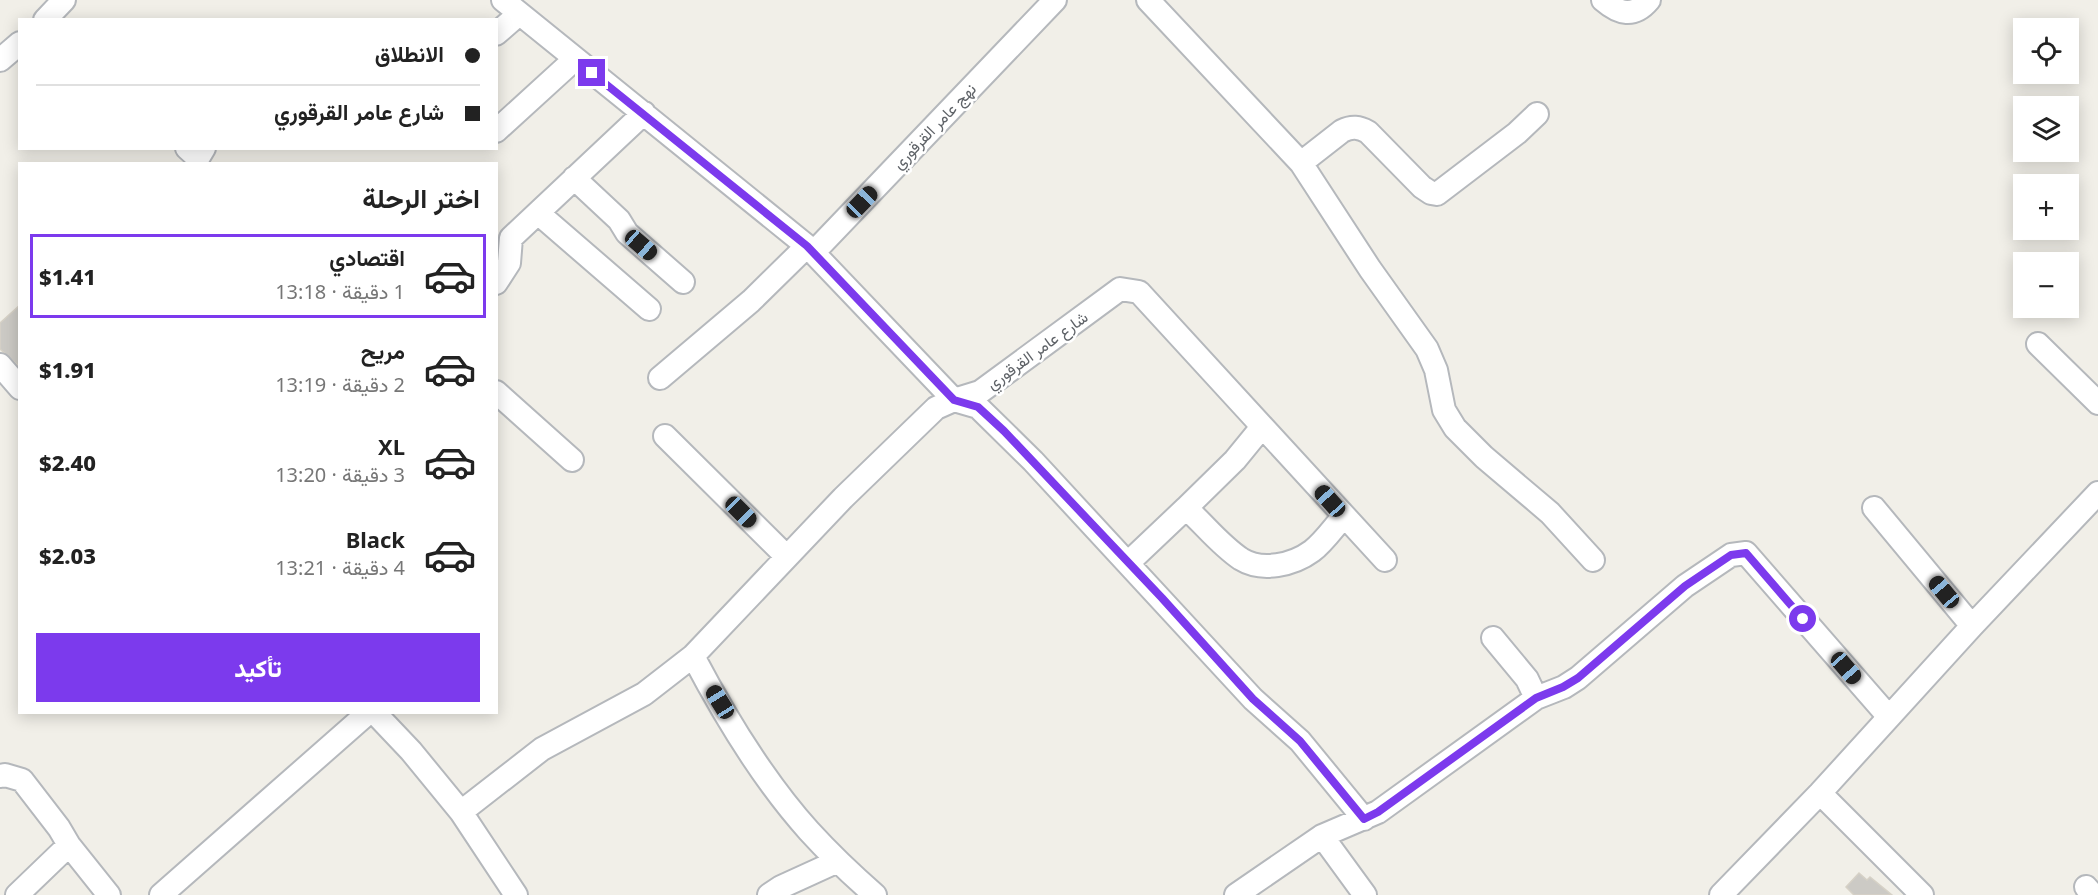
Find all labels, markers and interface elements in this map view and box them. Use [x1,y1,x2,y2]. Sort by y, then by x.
map controls [2013,18,2079,318]
button: locate [2013,18,2079,84]
text: الانطلاق [375,38,444,68]
route end [578,59,605,86]
street label: نهج عامر القرقوري [887,78,983,176]
text: شارع عامر القرقوري [274,96,444,126]
button: layers [2013,96,2079,162]
button: + [2013,174,2079,240]
text: اختر الرحلة [362,179,480,216]
car [843,183,881,221]
car [622,226,660,264]
text: اقتصادي [329,242,405,272]
icon: car [423,249,477,303]
button: − [2013,252,2079,318]
text: $1.41 [39,261,96,291]
text: 1 دقيقة · 13:18 [275,278,405,305]
street label: شارع عامر القرقوري [982,306,1094,397]
text: مريح [361,335,405,365]
icon: car [423,342,477,396]
text: $1.91 [39,354,96,384]
text: 2 دقيقة · 13:19 [275,371,405,398]
text: XL [378,431,405,461]
icon: car [423,435,477,489]
text: $2.40 [39,447,96,477]
text: 3 دقيقة · 13:20 [275,461,405,488]
car [1311,482,1349,520]
car [722,493,760,531]
text: Black [346,524,405,554]
icon: car [423,528,477,582]
text: $2.03 [39,540,96,570]
text: 4 دقيقة · 13:21 [275,554,405,581]
car [1926,572,1962,612]
route start [1789,605,1816,632]
button: تأكيد [36,633,480,702]
car [1827,649,1865,687]
car [703,682,737,722]

